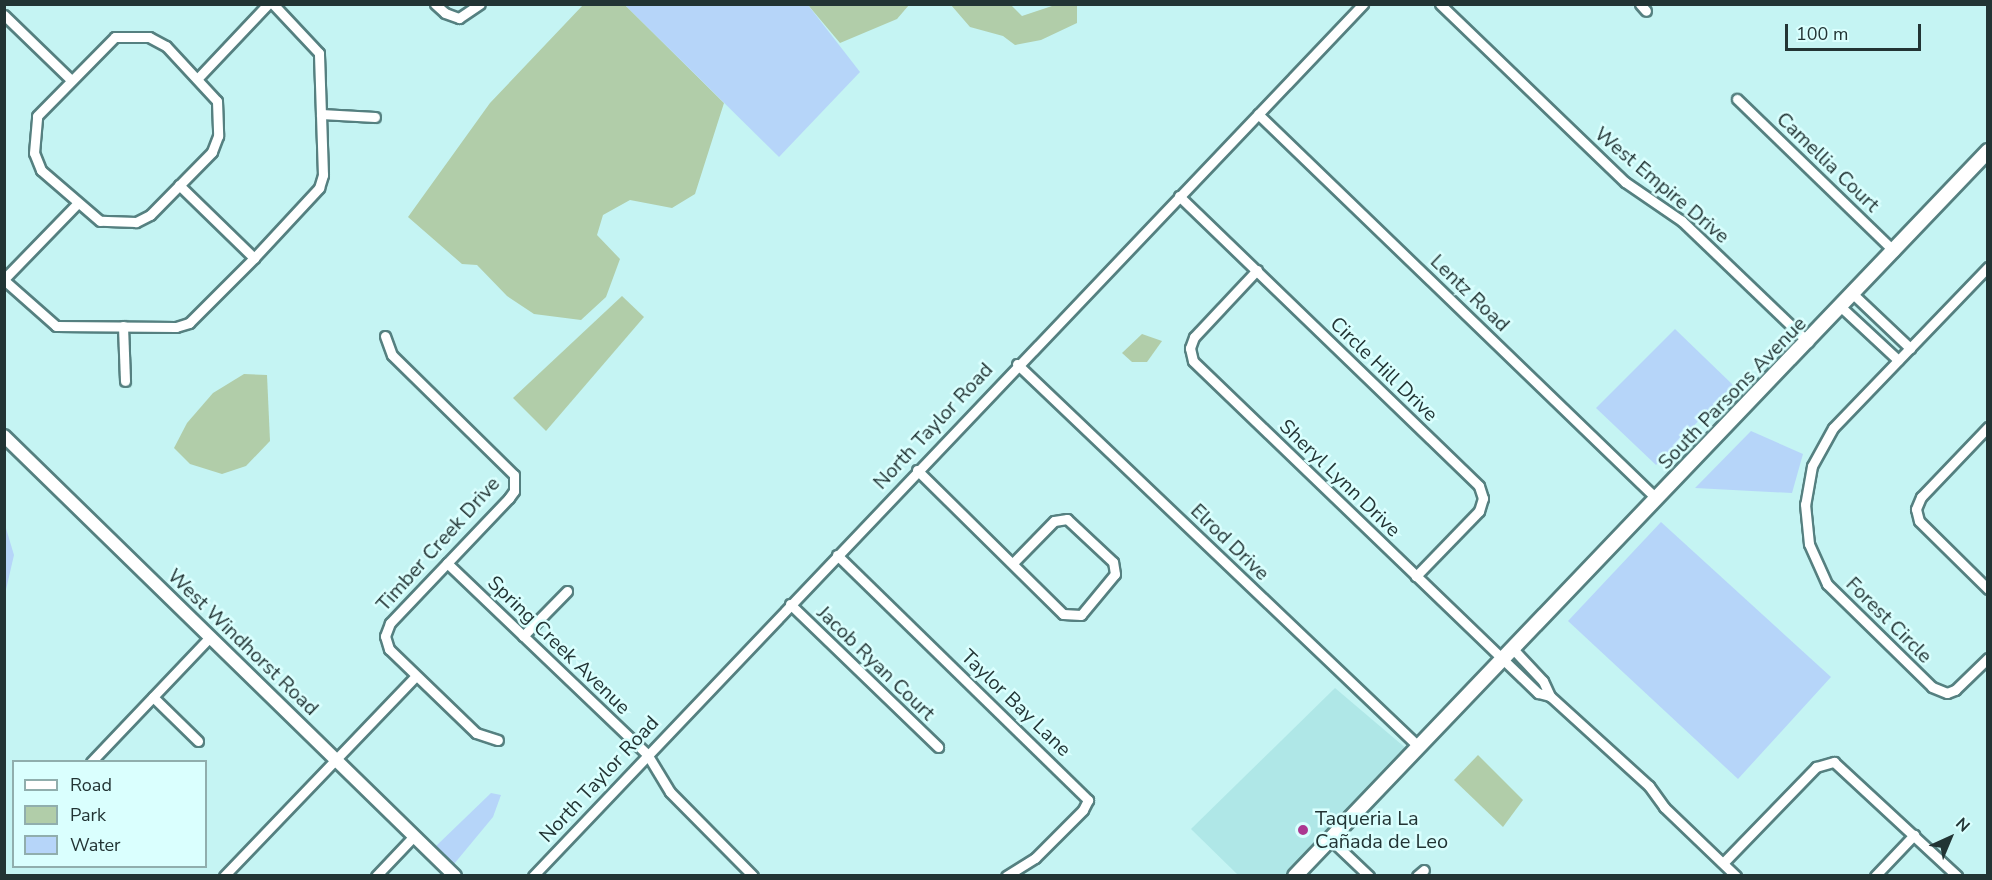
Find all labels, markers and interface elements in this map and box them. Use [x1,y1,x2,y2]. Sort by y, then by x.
scale bar [1788,12,1924,50]
text: 100 m [1796,22,1848,46]
street label: Camellia Court [1772,107,1884,217]
street label: West Empire Drive [1590,122,1734,248]
street label: Lentz Road [1425,249,1515,337]
street label: Circle Hill Drive [1325,312,1443,426]
street label: South Parsons Avenue [1653,312,1811,474]
street label: North Taylor Road [868,358,998,494]
street label: Sheryl Lynn Drive [1274,414,1406,542]
street label: Timber Creek Drive [371,472,505,616]
street label: Elrod Drive [1186,499,1274,585]
street label: West Windhorst Road [163,564,323,720]
street label: Spring Creek Avenue [483,571,635,719]
street label: Forest Circle [1841,572,1937,668]
street label: Jacob Ryan Court [812,601,940,725]
street label: Taylor Bay Lane [956,645,1076,761]
street label: North Taylor Road [534,711,664,847]
legend [12,760,207,868]
text: Road [70,773,112,797]
text: Park [70,803,106,827]
place label: Taqueria La Cañada de Leo [1315,807,1448,854]
north arrow [1920,808,1980,868]
text: N [1951,813,1974,837]
marker: Taqueria La Cañada de Leo [1296,823,1310,837]
text: Water [70,833,121,857]

